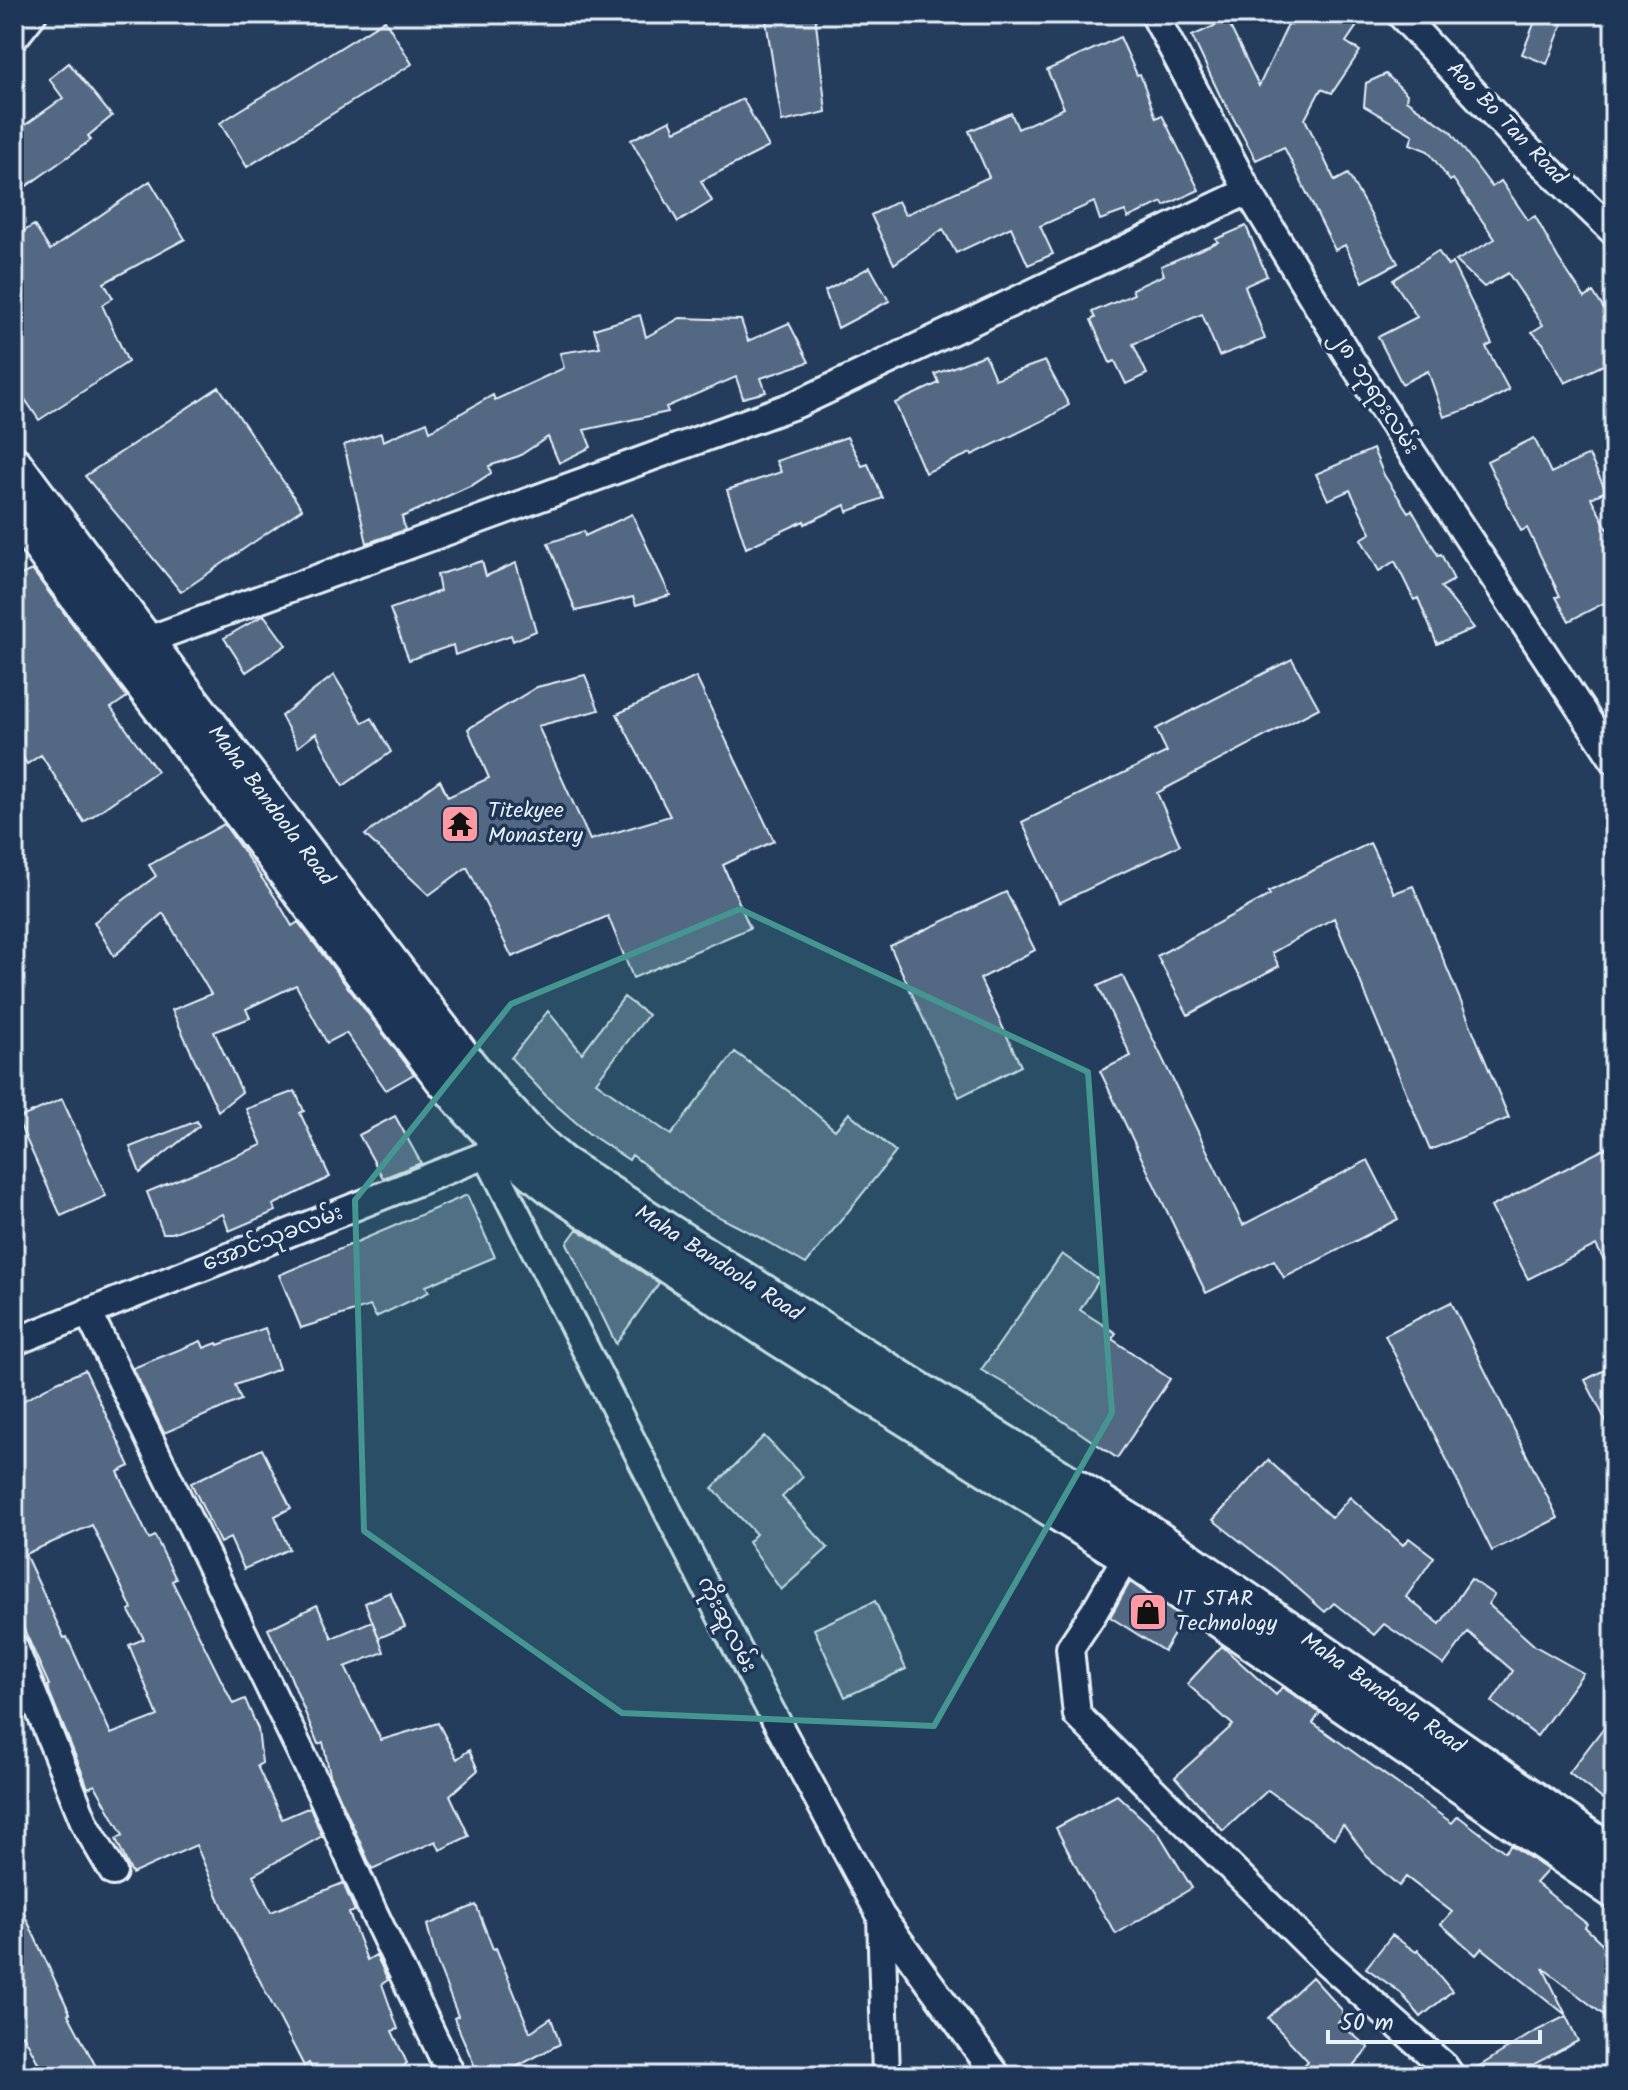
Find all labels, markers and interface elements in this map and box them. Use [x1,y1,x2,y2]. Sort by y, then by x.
street label: Aoo Bo Tan Road [1437,54,1575,195]
street label: ၂၈ ဘုရားလမ်း [1320,324,1428,462]
street label: Maha Bandoola Road [198,718,343,895]
place label: Titekyee Monastery [488,794,583,854]
temple icon: Titekyee Monastery [439,803,481,845]
street label: အောင်သုခလမ်း [197,1196,349,1282]
street label: Maha Bandoola Road [627,1196,810,1332]
street label: ကိုးဆူလမ်း [687,1571,765,1679]
place label: IT STAR Technology [1176,1582,1278,1642]
shop icon: IT STAR Technology [1127,1591,1169,1633]
street label: Maha Bandoola Road [1292,1624,1472,1765]
scale bar [1328,1994,1540,2044]
text: 50 m [1340,2004,1394,2043]

